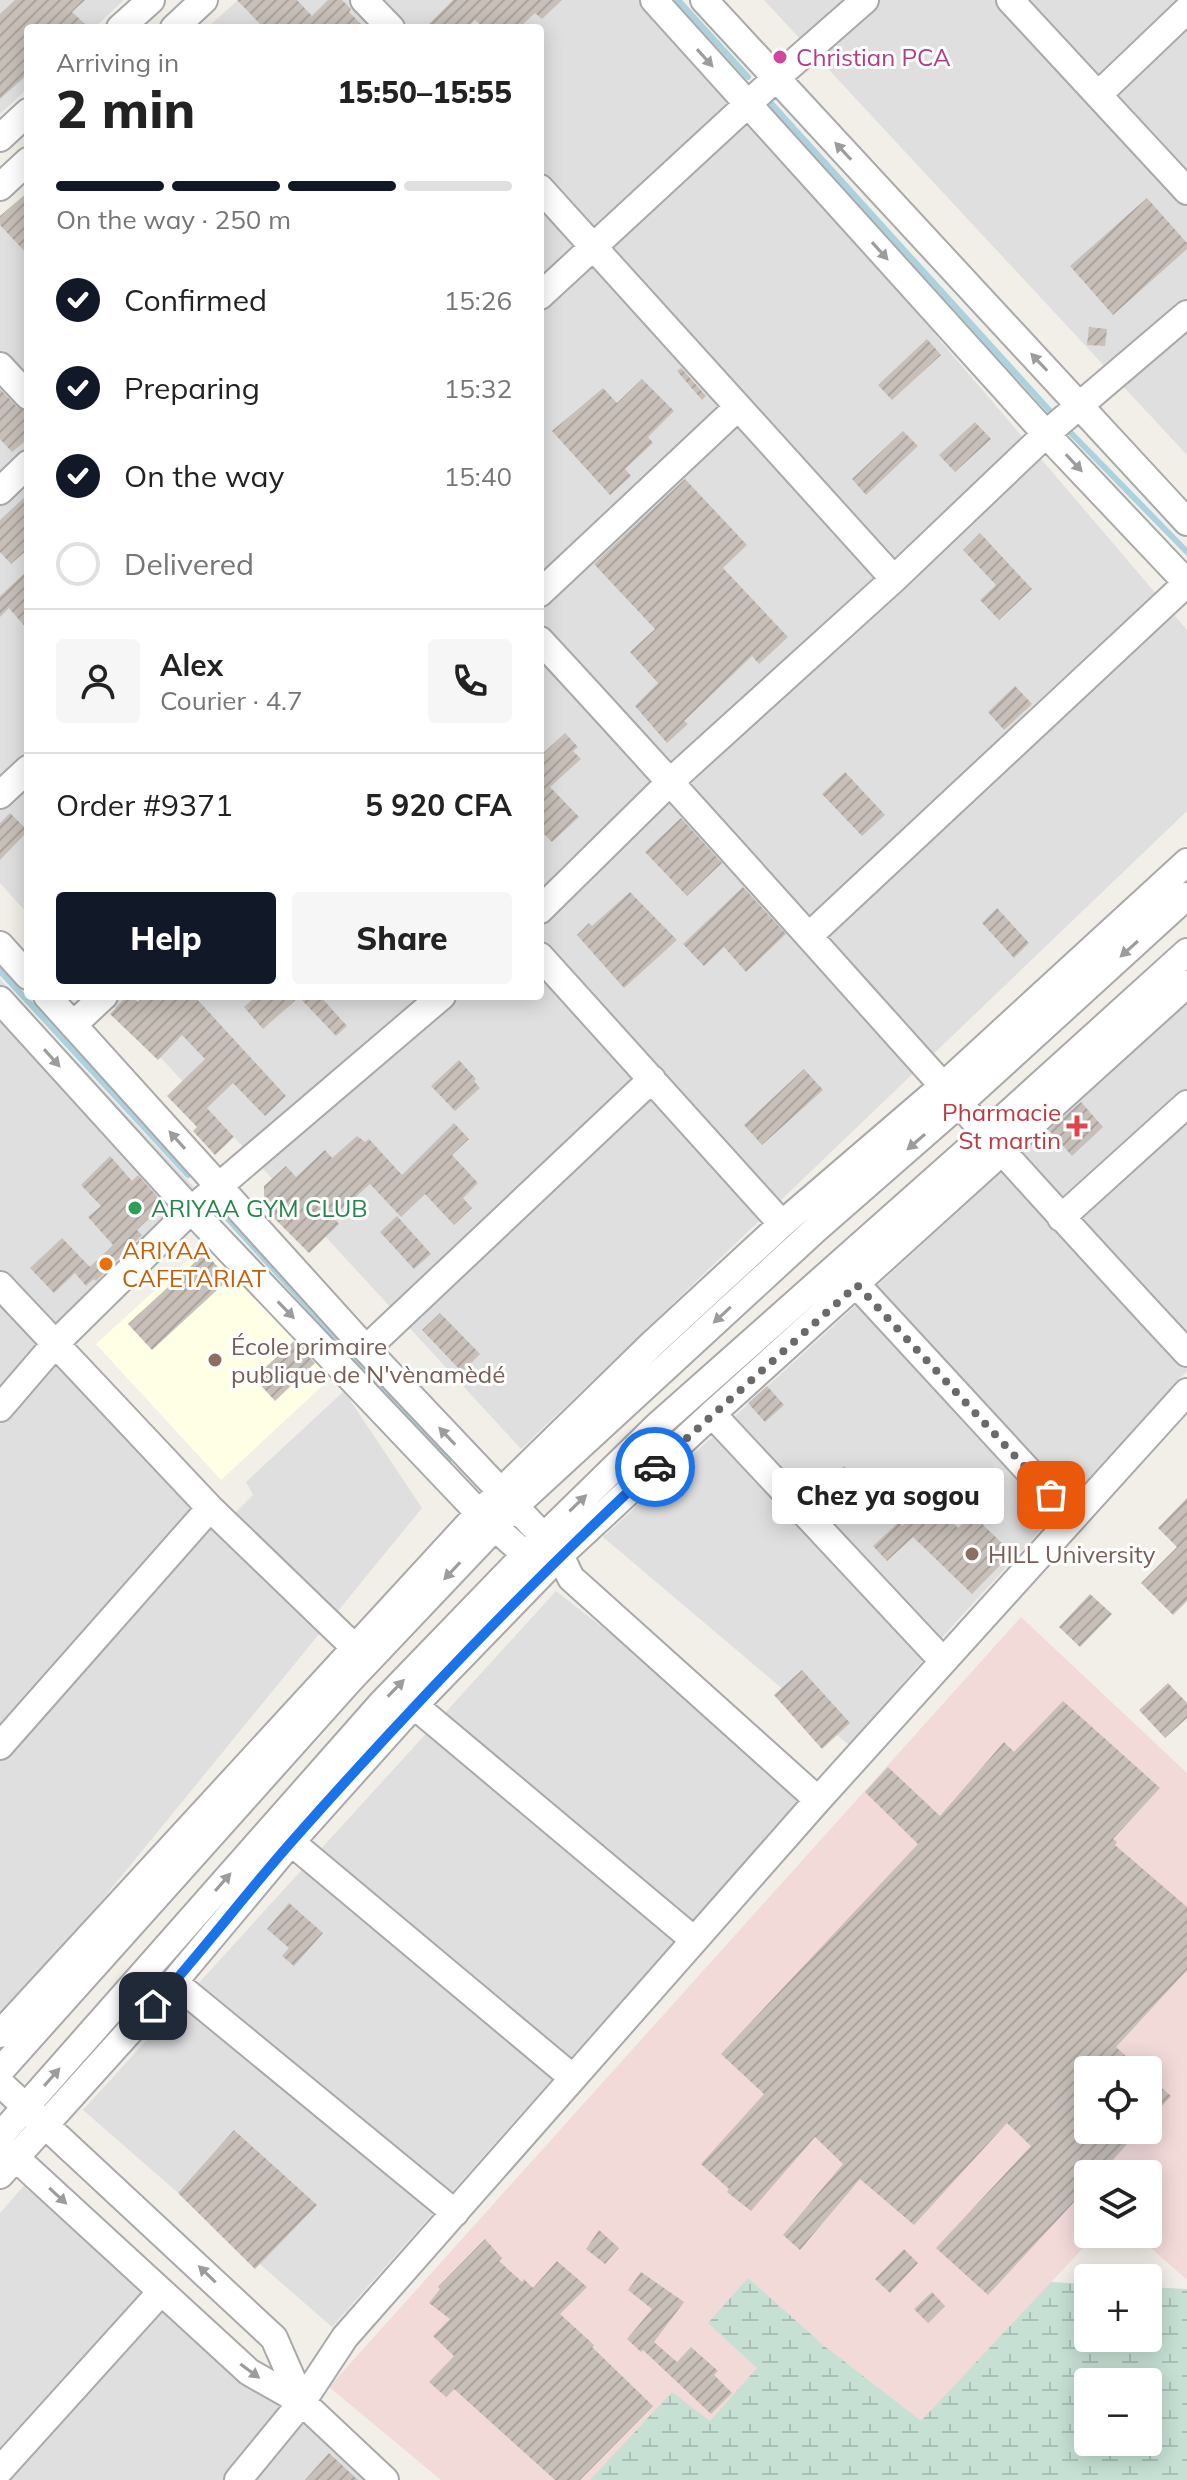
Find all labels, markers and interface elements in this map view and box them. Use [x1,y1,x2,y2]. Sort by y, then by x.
place label: Christian PCA [796,42,951,72]
text: Arriving in [56,46,179,79]
marker: Christian PCA [771,48,789,66]
one-way arrow [696,49,714,68]
text: 15:50–15:55 [337,73,512,111]
text: 2 min [56,76,195,141]
one-way arrow [834,142,852,161]
text: On the way · 250 m [56,203,291,236]
one-way arrow [871,241,889,261]
icon: check [56,278,100,322]
text: Confirmed [124,281,267,319]
text: 15:26 [444,284,512,317]
one-way arrow [1031,352,1049,371]
icon: check [56,366,100,410]
text: Preparing [124,369,260,407]
text: 15:32 [444,372,512,405]
icon: check [56,454,100,498]
one-way arrow [1065,454,1083,473]
text: On the way [124,457,284,495]
text: 15:40 [444,460,512,493]
text: Delivered [124,545,254,583]
button: person [56,639,140,723]
button: phone [428,639,512,723]
text: Alex [160,646,223,684]
text: Courier · 4.7 [160,684,303,717]
text: Order #9371 [56,786,233,824]
text: 5 920 CFA [365,786,512,824]
button: Help [56,892,276,984]
button: Share [292,892,512,984]
one-way arrow [1120,939,1139,957]
one-way arrow [43,1048,61,1067]
place label: Pharmacie St martin [942,1097,1061,1155]
marker: Pharmacie St martin [1068,1117,1086,1135]
one-way arrow [169,1131,186,1151]
one-way arrow [906,1132,925,1150]
place label: ARIYAA GYM CLUB [151,1193,368,1223]
marker: ARIYAA GYM CLUB [126,1199,144,1217]
place label: ARIYAA CAFETARIAT [122,1235,267,1293]
marker: ARIYAA CAFETARIAT [97,1255,115,1273]
one-way arrow [277,1300,295,1319]
one-way arrow [713,1306,732,1324]
place label: École primaire publique de N'vènamèdé [231,1331,505,1389]
marker: École primaire publique de N'vènamèdé [206,1351,224,1369]
one-way arrow [439,1426,457,1445]
courier [615,1427,695,1507]
icon: car [633,1445,677,1489]
pin [1017,1461,1085,1529]
callout: Chez ya sogou [771,1467,1003,1523]
icon: bag [1029,1473,1073,1517]
text: Chez ya sogou [796,1479,980,1512]
one-way arrow [568,1494,587,1512]
place label: HILL University [988,1539,1156,1569]
marker: HILL University [963,1545,981,1563]
one-way arrow [444,1562,462,1581]
one-way arrow [386,1679,405,1698]
one-way arrow [214,1873,232,1892]
pin [119,1972,187,2040]
icon: home [131,1984,175,2028]
map controls [1074,2056,1162,2456]
button: locate [1074,2056,1162,2144]
one-way arrow [42,2068,60,2087]
button: layers [1074,2160,1162,2248]
one-way arrow [48,2187,67,2205]
button: + [1074,2264,1162,2352]
one-way arrow [198,2265,217,2284]
one-way arrow [239,2363,261,2379]
button: − [1074,2368,1162,2456]

